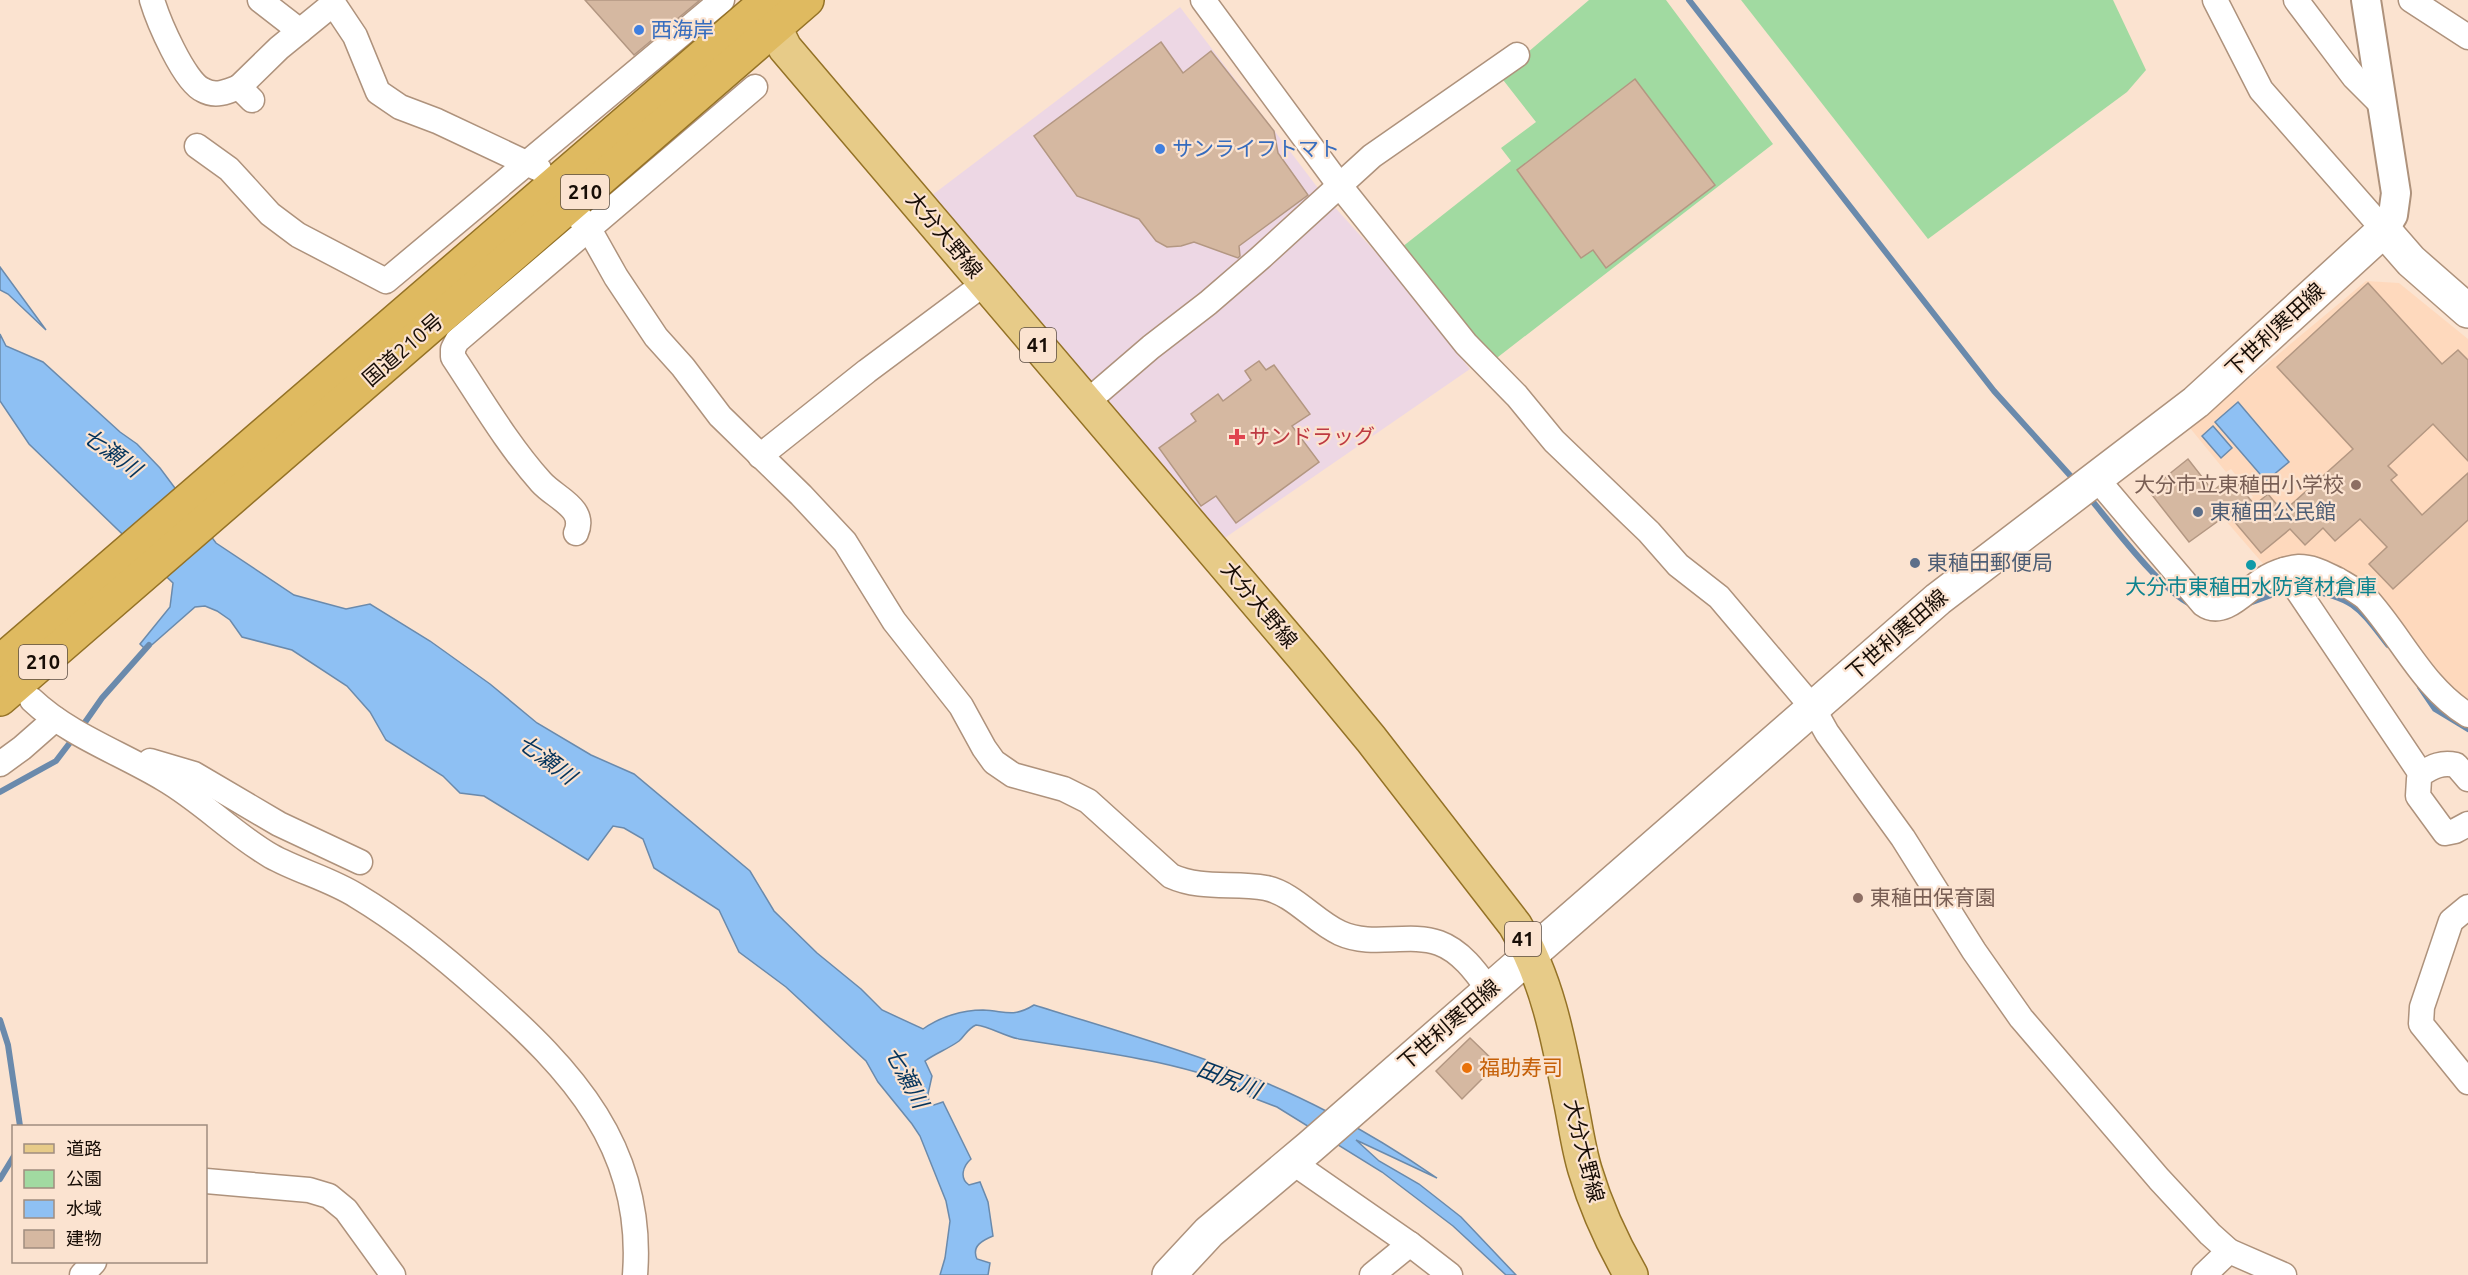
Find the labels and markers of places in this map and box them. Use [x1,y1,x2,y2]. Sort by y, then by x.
place label: 西海岸 [651,17,714,41]
marker: 西海岸 [632,23,646,37]
place label: サンライフトマト [1172,136,1340,160]
marker: サンライフトマト [1153,142,1167,156]
place label: サンドラッグ [1249,424,1375,448]
marker: サンドラッグ [1230,430,1244,444]
place label: 大分市立東稙田小学校 [2134,472,2344,496]
marker: 大分市立東稙田小学校 [2349,478,2363,492]
place label: 東稙田公民館 [2210,499,2336,523]
marker: 東稙田公民館 [2191,505,2205,519]
place label: 東稙田郵便局 [1927,550,2053,574]
marker: 東稙田郵便局 [1908,556,1922,570]
marker: 大分市東稙田水防資材倉庫 [2244,558,2258,572]
place label: 大分市東稙田水防資材倉庫 [2125,574,2377,598]
place label: 東稙田保育園 [1870,885,1996,909]
marker: 東稙田保育園 [1851,891,1865,905]
place label: 福助寿司 [1479,1055,1563,1079]
marker: 福助寿司 [1460,1061,1474,1075]

